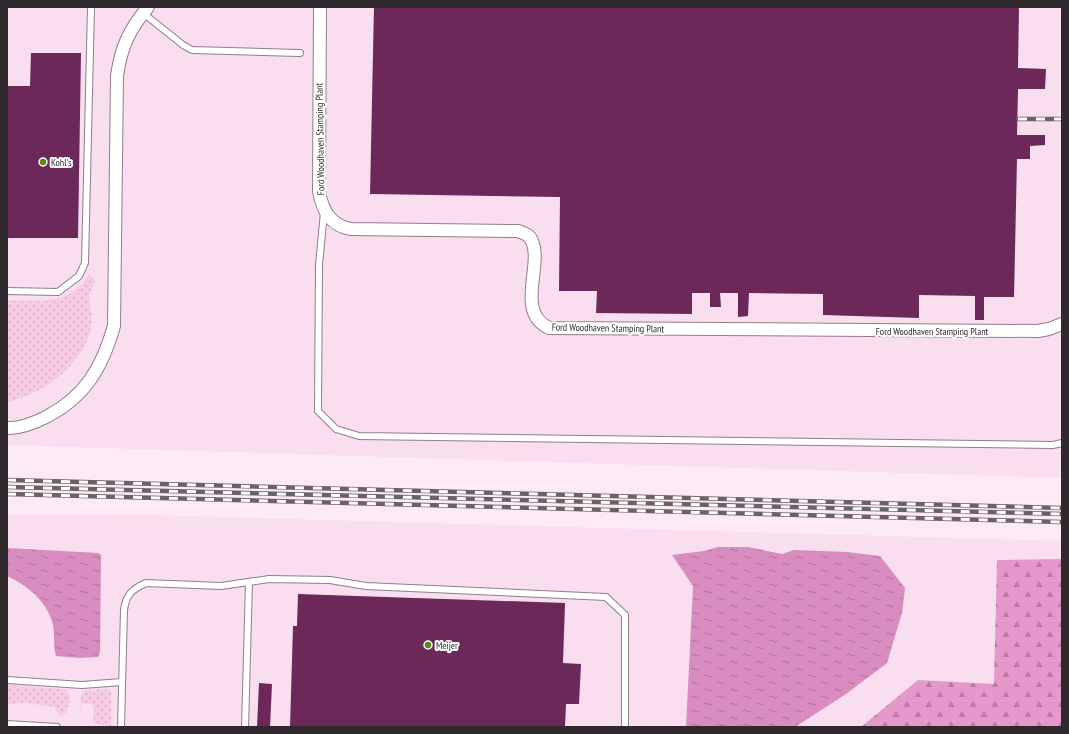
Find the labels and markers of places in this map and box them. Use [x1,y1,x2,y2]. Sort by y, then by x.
place label: Kohl's [51,156,72,169]
marker: Kohl's [38,157,48,167]
place label: Meijer [436,639,458,652]
marker: Meijer [423,640,433,650]

